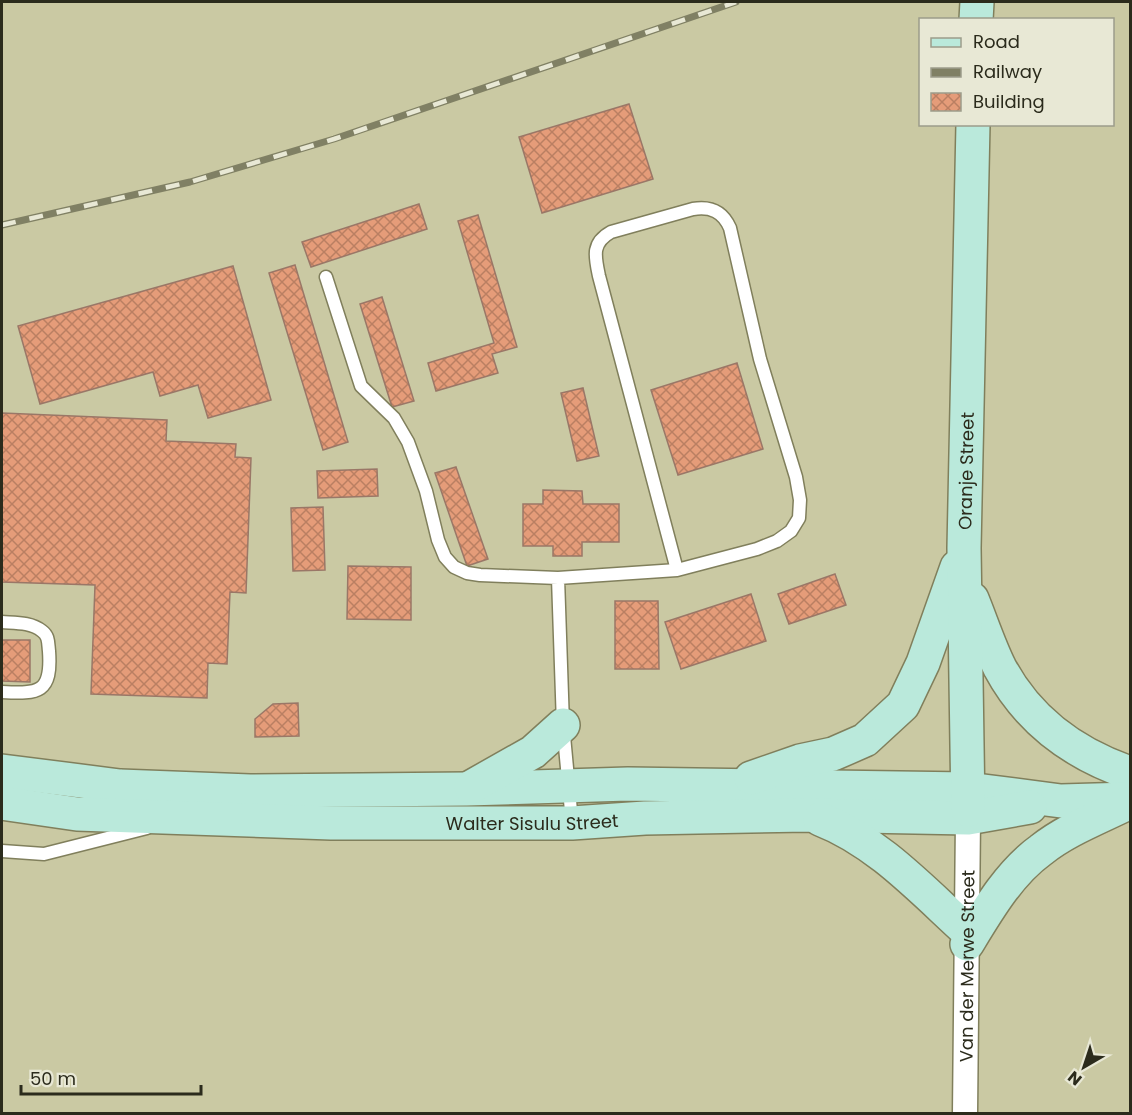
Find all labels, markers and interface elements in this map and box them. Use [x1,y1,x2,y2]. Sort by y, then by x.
legend [919,18,1114,126]
text: Road [973,29,1020,54]
text: Railway [973,59,1042,84]
text: Building [973,89,1045,114]
street label: Oranje Street [952,412,979,530]
street label: Walter Sisulu Street [446,807,619,836]
street label: Van der Merwe Street [953,870,980,1062]
north arrow [1054,1037,1114,1097]
scale bar [21,1058,201,1096]
text: 50 m [30,1066,76,1091]
text: N [1063,1066,1087,1091]

